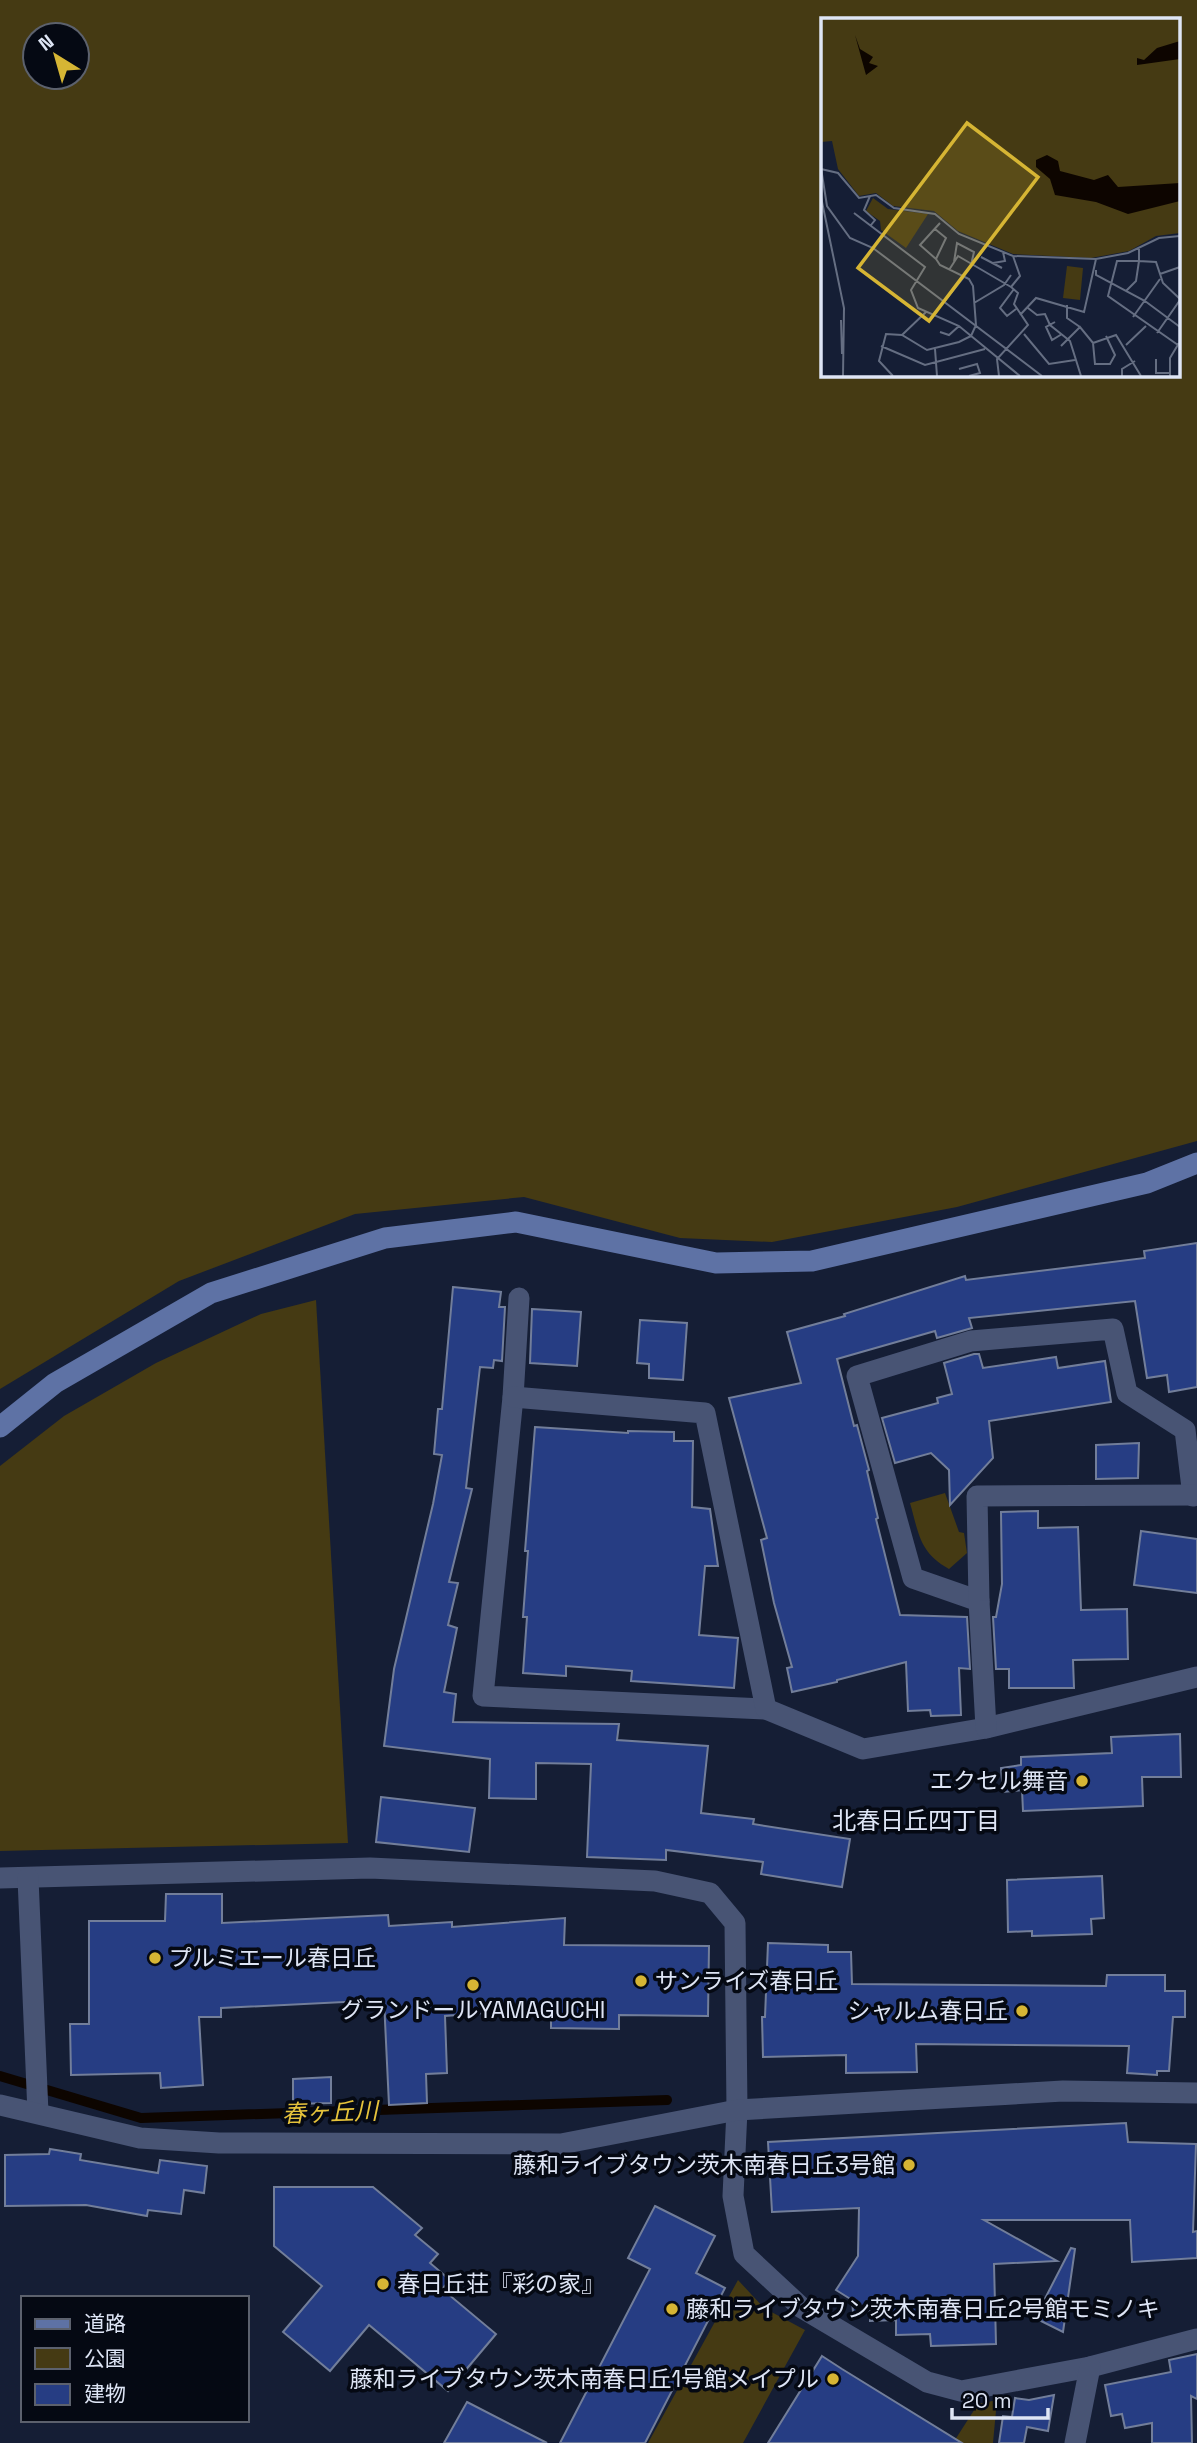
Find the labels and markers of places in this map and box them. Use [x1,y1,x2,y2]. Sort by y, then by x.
place label: エクセル舞音 [930,1766,1068,1796]
marker: エクセル舞音 [1074,1773,1090,1789]
place label: プルミエール春日丘 [169,1943,376,1973]
marker: プルミエール春日丘 [147,1950,163,1966]
place label: サンライズ春日丘 [655,1966,838,1996]
marker: サンライズ春日丘 [633,1973,649,1989]
marker: グランドールYAMAGUCHI [465,1977,481,1993]
place label: グランドールYAMAGUCHI [341,1995,605,2025]
place label: シャルム春日丘 [847,1996,1008,2026]
marker: シャルム春日丘 [1014,2003,1030,2019]
place label: 藤和ライブタウン茨木南春日丘3号館 [513,2150,895,2180]
marker: 藤和ライブタウン茨木南春日丘3号館 [901,2157,917,2173]
place label: 春日丘荘『彩の家』 [397,2269,604,2299]
marker: 春日丘荘『彩の家』 [375,2276,391,2292]
place label: 藤和ライブタウン茨木南春日丘2号館モミノキ [686,2294,1160,2324]
marker: 藤和ライブタウン茨木南春日丘2号館モミノキ [664,2301,680,2317]
place label: 藤和ライブタウン茨木南春日丘1号館メイプル [349,2364,819,2394]
marker: 藤和ライブタウン茨木南春日丘1号館メイプル [825,2371,841,2387]

